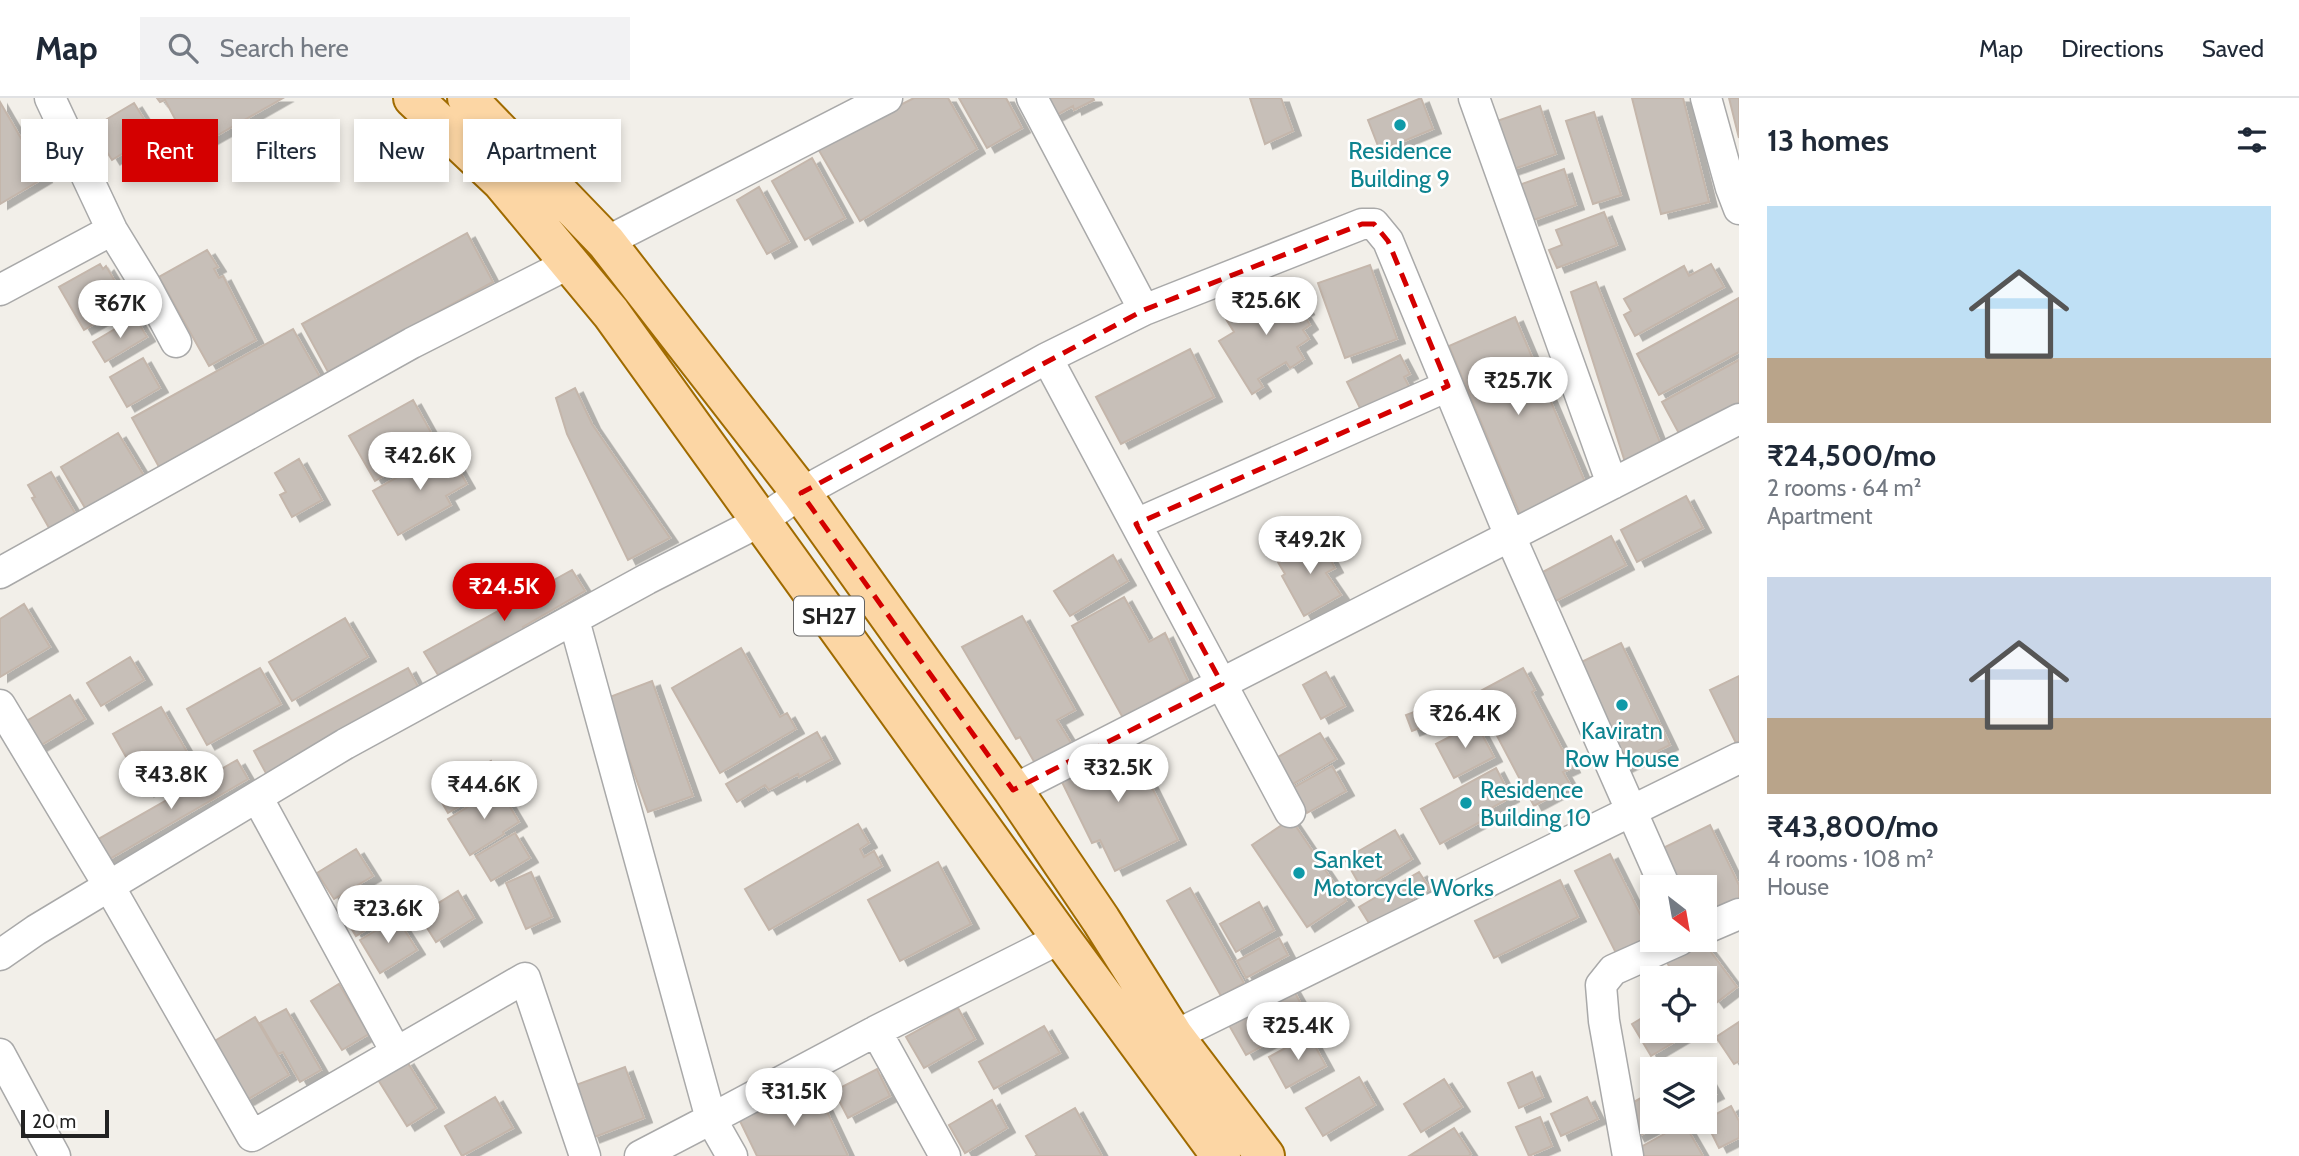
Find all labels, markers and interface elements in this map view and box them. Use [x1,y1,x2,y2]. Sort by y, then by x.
search box [140,17,630,80]
text: Map [35,28,98,68]
icon: search [164,29,202,67]
text: Search here [220,32,349,64]
text: Map [1979,34,2023,63]
text: Directions [2061,34,2164,63]
text: Saved [2202,34,2264,63]
marker: Residence Building 9 [1392,117,1408,133]
chip: Buy [21,119,108,182]
chip: Rent [122,119,218,182]
chip: Filters [232,119,340,182]
chip: New [354,119,449,182]
chip: Apartment [463,119,621,182]
icon: filters [2233,121,2271,159]
text: 13 homes [1767,122,1889,159]
place label: Residence Building 9 [1348,136,1452,193]
icon: home [1956,251,2082,377]
pin: ₹25.6K [1209,278,1323,337]
pin: ₹67K [79,280,161,340]
text: ₹25.6K [1231,286,1301,314]
text: ₹67K [94,289,146,317]
pin: ₹25.7K [1461,358,1575,417]
text: ₹25.7K [1484,366,1552,394]
pin: ₹42.6K [363,432,477,492]
text: ₹24,500/mo [1767,437,1936,474]
text: ₹42.6K [384,441,456,469]
text: 2 rooms · 64 m² [1767,474,1921,502]
text: Apartment [1767,502,1872,530]
pin: ₹49.2K [1253,517,1367,576]
text: ₹49.2K [1274,525,1346,553]
pin: ₹24.5K [447,564,561,623]
text: ₹24.5K [469,572,539,600]
road number: SH27 [794,596,864,636]
icon: home [1956,622,2082,748]
pin: ₹26.4K [1408,690,1522,750]
marker: Kaviratn Row House [1614,697,1630,713]
text: ₹26.4K [1429,699,1501,727]
place label: Kaviratn Row House [1565,716,1679,773]
pin: ₹32.5K [1061,744,1175,804]
pin: ₹43.8K [114,752,228,811]
text: ₹32.5K [1084,753,1152,781]
text: ₹43.8K [135,760,207,788]
pin: ₹44.6K [427,762,541,821]
text: ₹44.6K [447,770,521,798]
place label: Residence Building 10 [1480,775,1591,832]
marker: Residence Building 10 [1458,795,1474,811]
text: ₹43,800/mo [1767,808,1938,845]
place label: Sanket Motorcycle Works [1313,845,1494,902]
text: 4 rooms · 108 m² [1767,845,1934,873]
marker: Sanket Motorcycle Works [1291,865,1307,881]
text: House [1767,873,1829,901]
north arrow [1640,875,1717,952]
map controls [1640,875,1717,1134]
pin: ₹23.6K [331,886,445,945]
text: ₹23.6K [353,894,423,922]
button: locate [1640,966,1717,1043]
pin: ₹25.4K [1241,1002,1355,1062]
text: ₹25.4K [1263,1011,1333,1039]
button: layers [1640,1057,1717,1134]
pin: ₹31.5K [737,1068,851,1128]
text: ₹31.5K [761,1077,827,1105]
scale bar [21,1107,108,1139]
text: 20 m [32,1110,76,1133]

